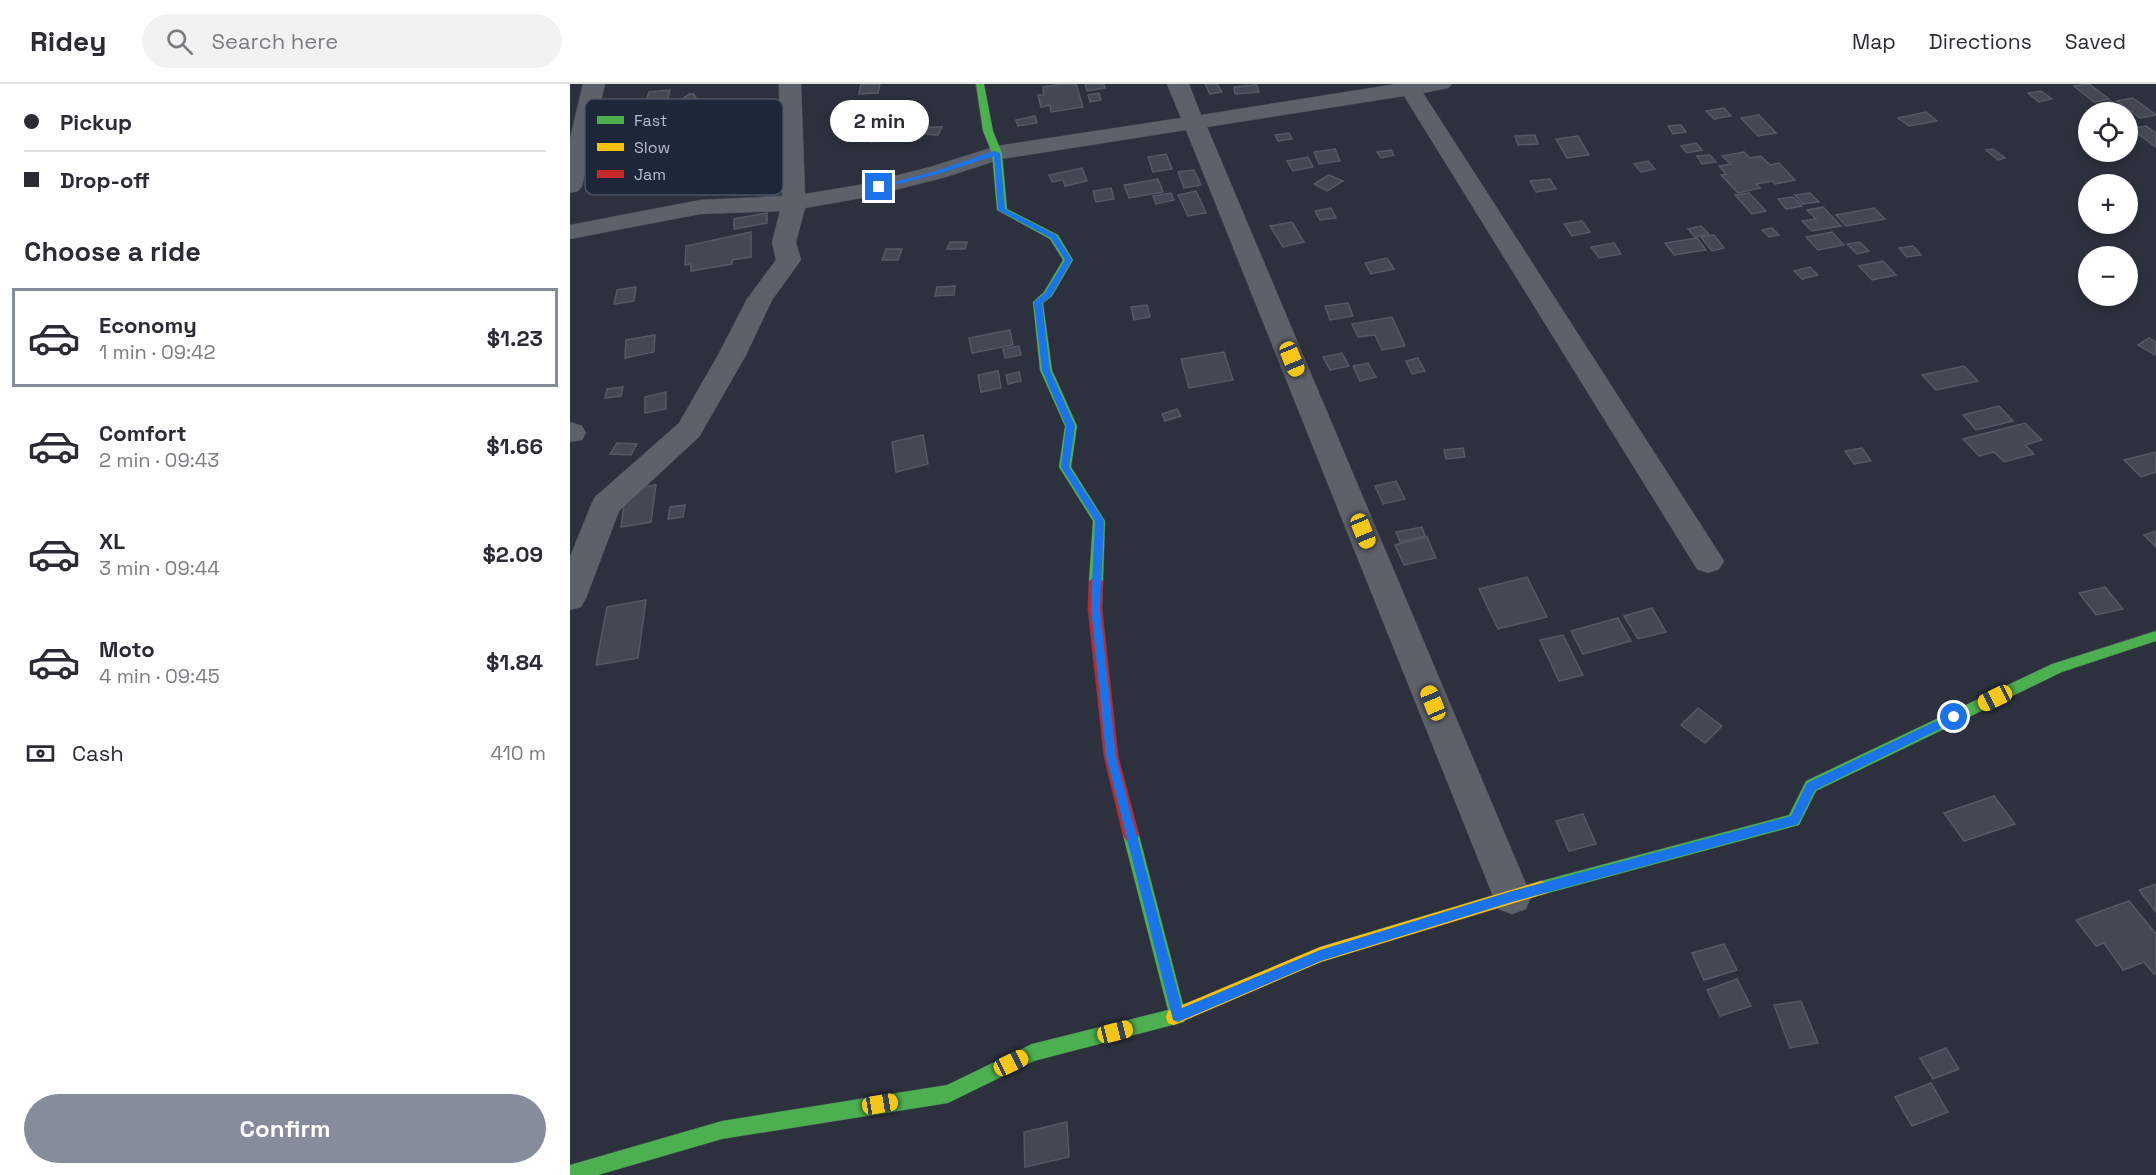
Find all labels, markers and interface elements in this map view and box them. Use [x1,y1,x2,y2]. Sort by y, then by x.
search box [142,14,562,68]
text: Ridey [30,23,106,59]
icon: search [163,25,196,58]
text: Search here [211,27,338,55]
text: Map [1852,28,1896,55]
text: Directions [1929,28,2032,55]
text: Saved [2065,28,2126,55]
legend [585,99,783,195]
callout: 2 min [830,100,928,142]
map controls [2078,102,2138,306]
button: locate [2078,102,2138,162]
text: Pickup [60,108,132,136]
text: 2 min [854,108,905,134]
text: Fast [634,110,667,131]
text: Slow [634,137,670,158]
text: Jam [634,164,666,185]
text: Drop-off [60,166,150,194]
route end [865,173,892,200]
button: + [2078,174,2138,234]
text: Choose a ride [24,234,201,269]
button: − [2078,246,2138,306]
icon: car [27,311,81,365]
text: Economy [99,311,197,339]
text: $1.23 [487,324,543,352]
text: 1 min · 09:42 [99,339,216,365]
car [1277,339,1307,379]
icon: car [27,419,81,473]
text: Comfort [99,419,187,447]
text: $1.66 [486,432,543,460]
text: 2 min · 09:43 [99,447,219,473]
car [1348,511,1378,551]
icon: car [27,527,81,581]
text: XL [99,527,125,555]
text: $2.09 [482,540,543,568]
text: 3 min · 09:44 [99,555,220,581]
icon: car [27,635,81,689]
text: Moto [99,635,155,663]
text: $1.84 [486,648,543,676]
text: 4 min · 09:45 [99,663,220,689]
car [1975,682,2015,714]
car [1418,683,1448,723]
route start [1940,703,1967,730]
icon: cash [24,737,57,770]
text: Cash [72,739,124,767]
text: 410 m [490,740,546,766]
car [1095,1019,1135,1045]
car [991,1047,1031,1079]
car [861,1092,899,1116]
button: Confirm [24,1094,546,1163]

